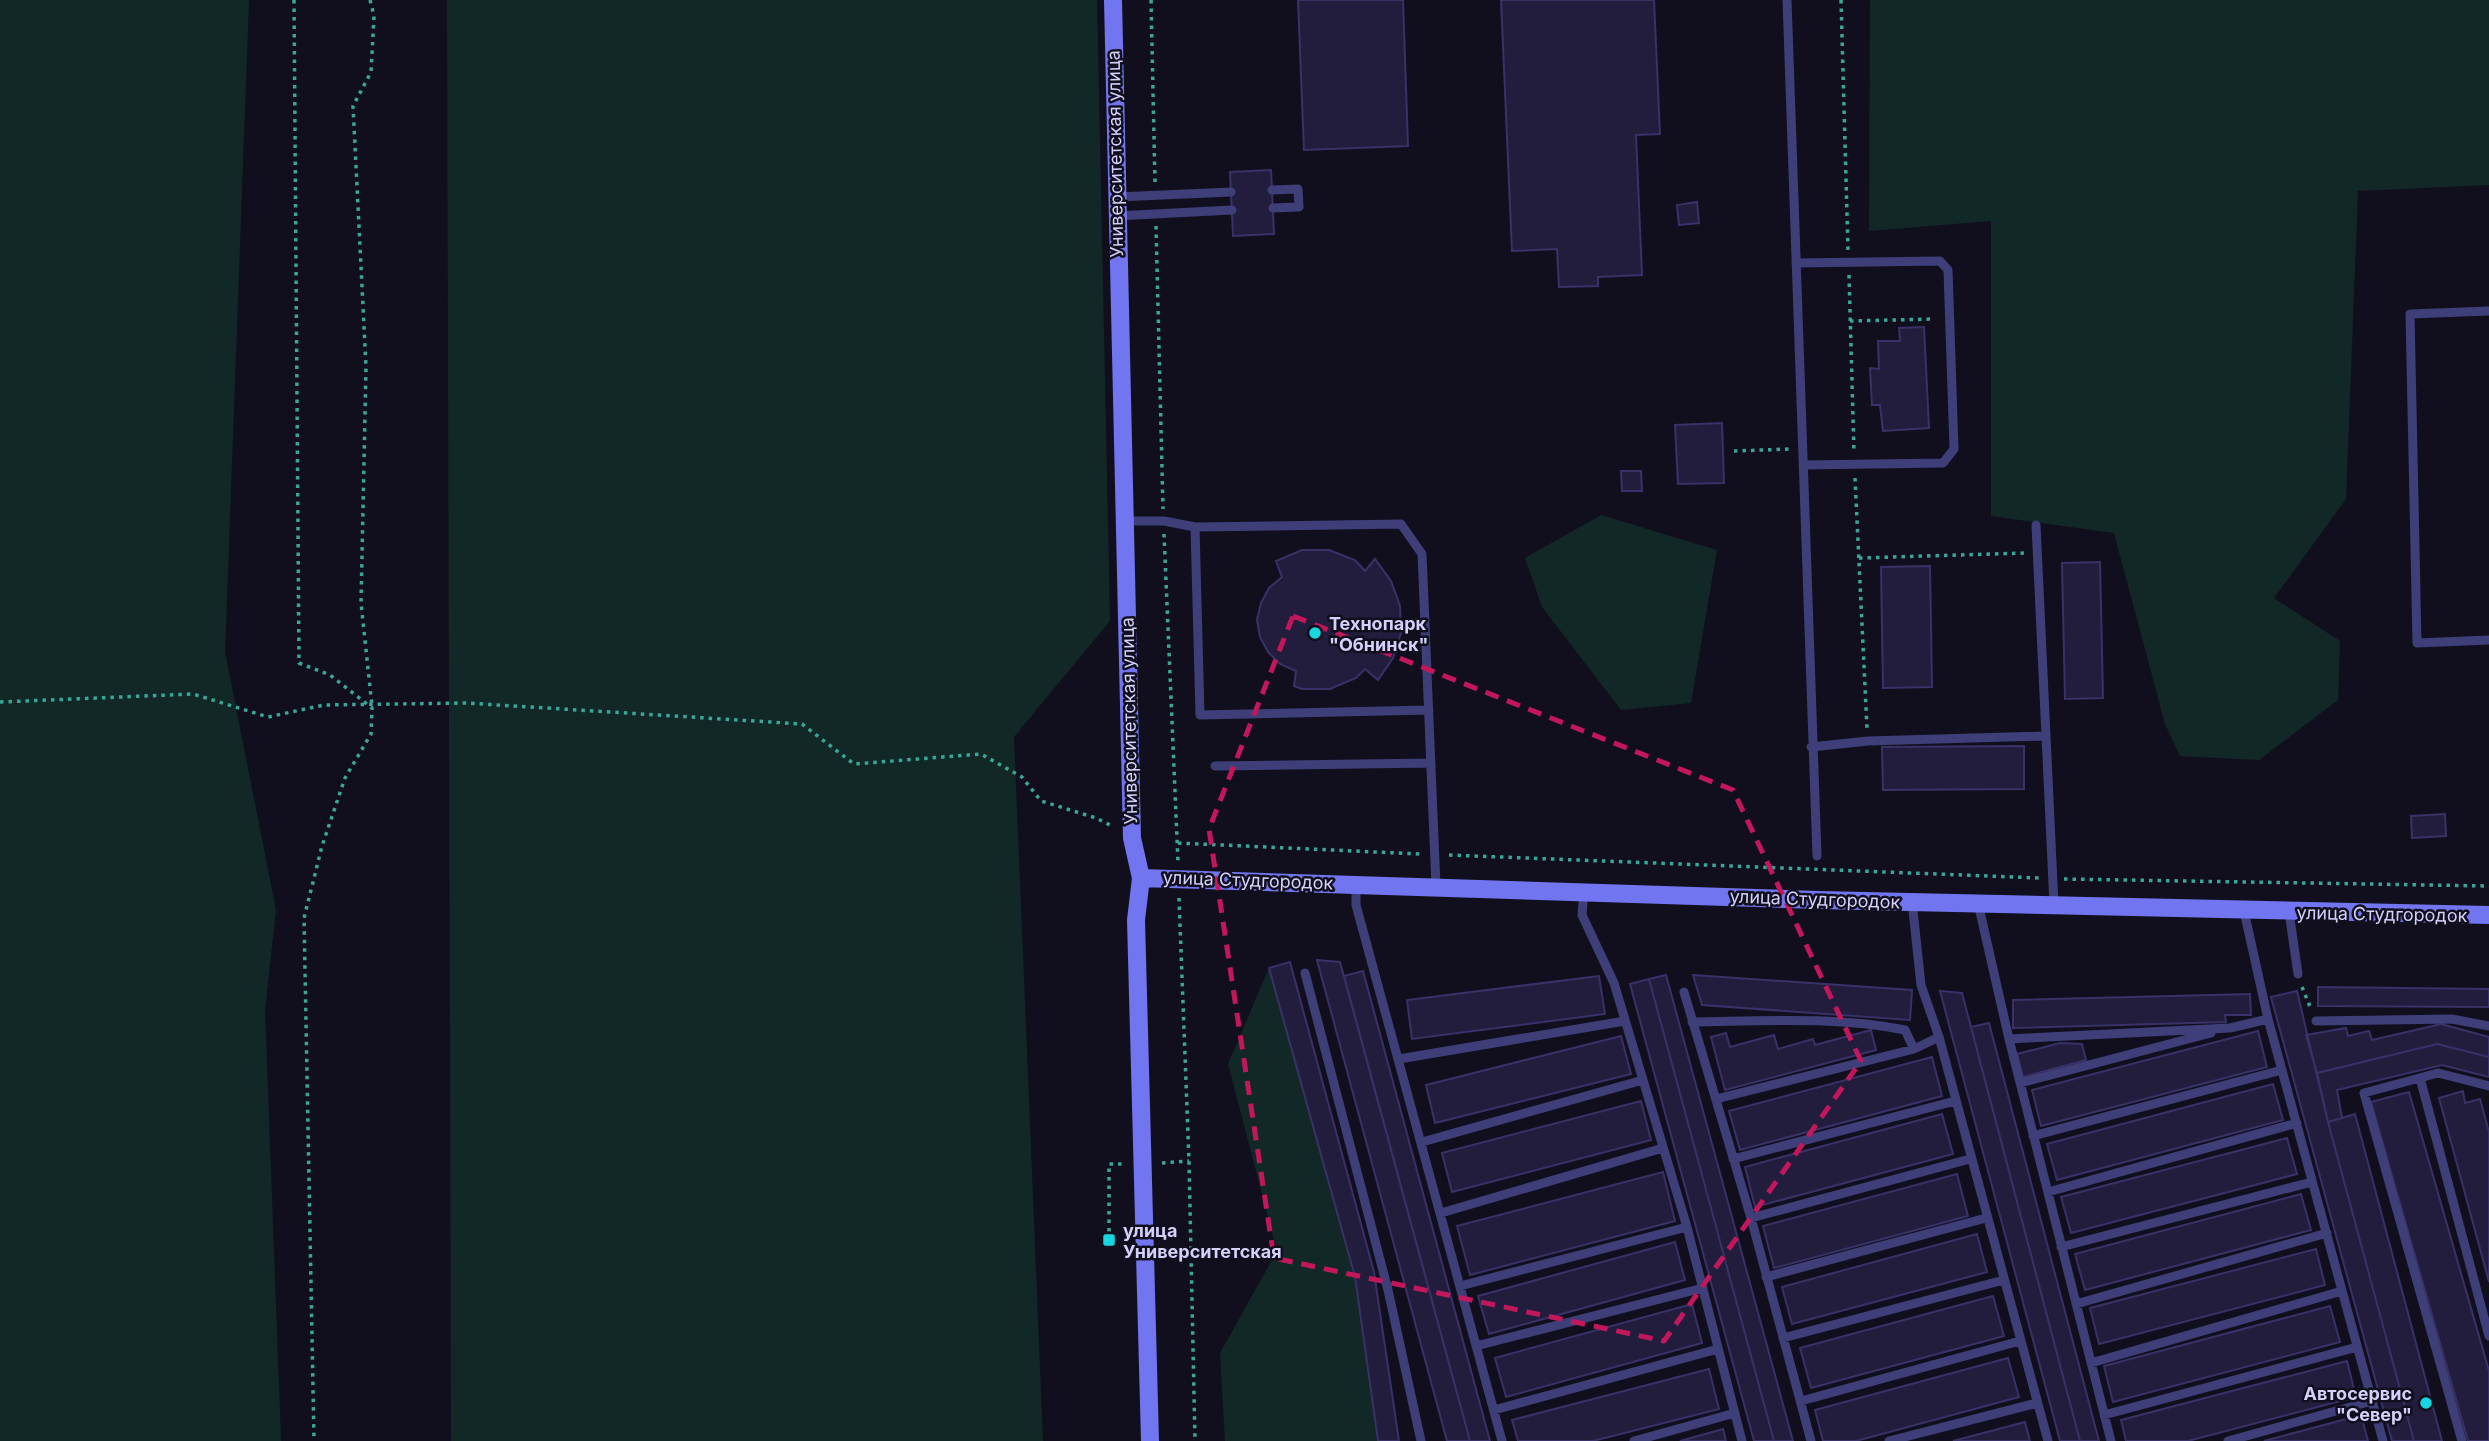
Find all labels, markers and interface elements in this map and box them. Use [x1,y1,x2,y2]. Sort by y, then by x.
street label: Университетская улица [1103,50,1127,258]
place label: Технопарк "Обнинск" [1329,613,1428,655]
street label: Университетская улица [1117,617,1141,825]
marker: Технопарк "Обнинск" [1307,625,1323,641]
street label: улица Студгородок [1162,867,1334,893]
street label: улица Студгородок [1729,886,1901,912]
street label: улица Студгородок [2297,902,2468,926]
place label: улица Университетская [1123,1220,1282,1262]
marker: улица Университетская [1101,1232,1117,1248]
place label: Автосервис "Север" [2304,1383,2412,1425]
marker: Автосервис "Север" [2418,1395,2434,1411]

